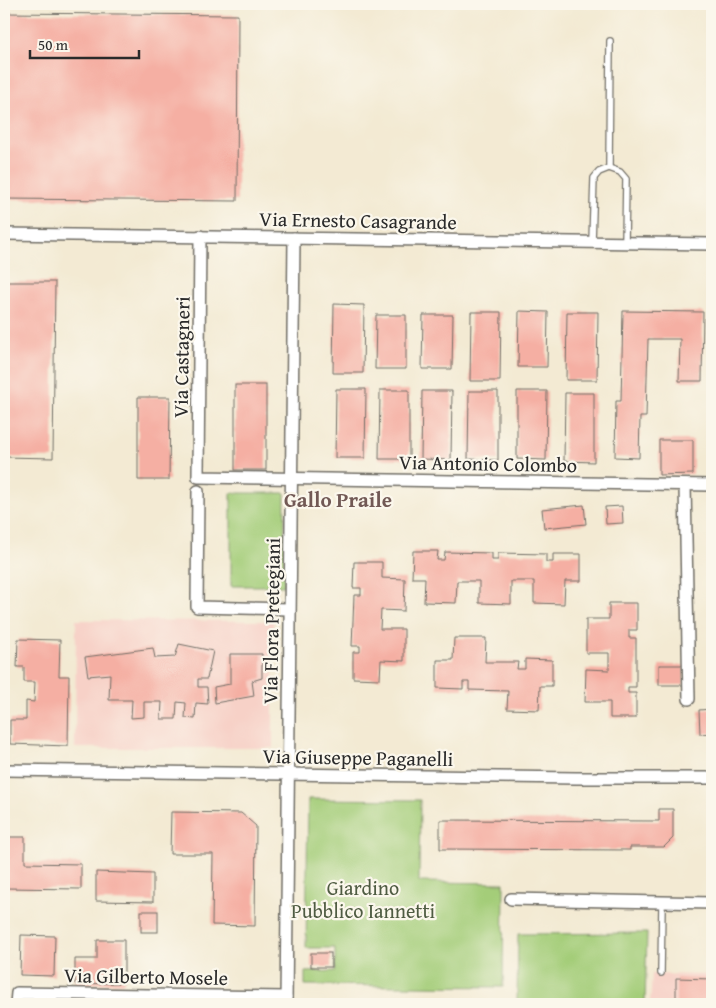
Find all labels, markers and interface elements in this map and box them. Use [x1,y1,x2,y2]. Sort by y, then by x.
scale bar [30,28,139,60]
text: 50 m [38,34,69,55]
street label: Via Ernesto Casagrande [259,204,457,236]
street label: Via Castagneri [165,295,197,418]
street label: Via Antonio Colombo [399,447,577,479]
district label: Gallo Praile [284,484,392,515]
street label: Via Flora Pretegiani [255,537,287,704]
street label: Via Giuseppe Paganelli [262,741,454,773]
park label: Giardino Pubblico Iannetti [291,873,435,925]
street label: Via Gilberto Mosele [64,960,228,992]

